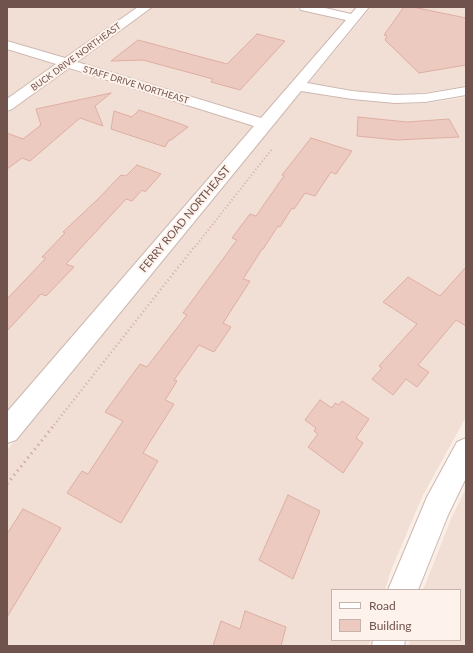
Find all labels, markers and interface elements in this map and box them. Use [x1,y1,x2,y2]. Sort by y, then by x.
street label: BUCK DRIVE NORTHEAST [29,21,123,93]
street label: STAFF DRIVE NORTHEAST [82,64,190,106]
street label: FERRY ROAD NORTHEAST [137,163,233,275]
legend [331,589,461,641]
text: Road [369,598,396,613]
text: Building [369,618,412,633]

